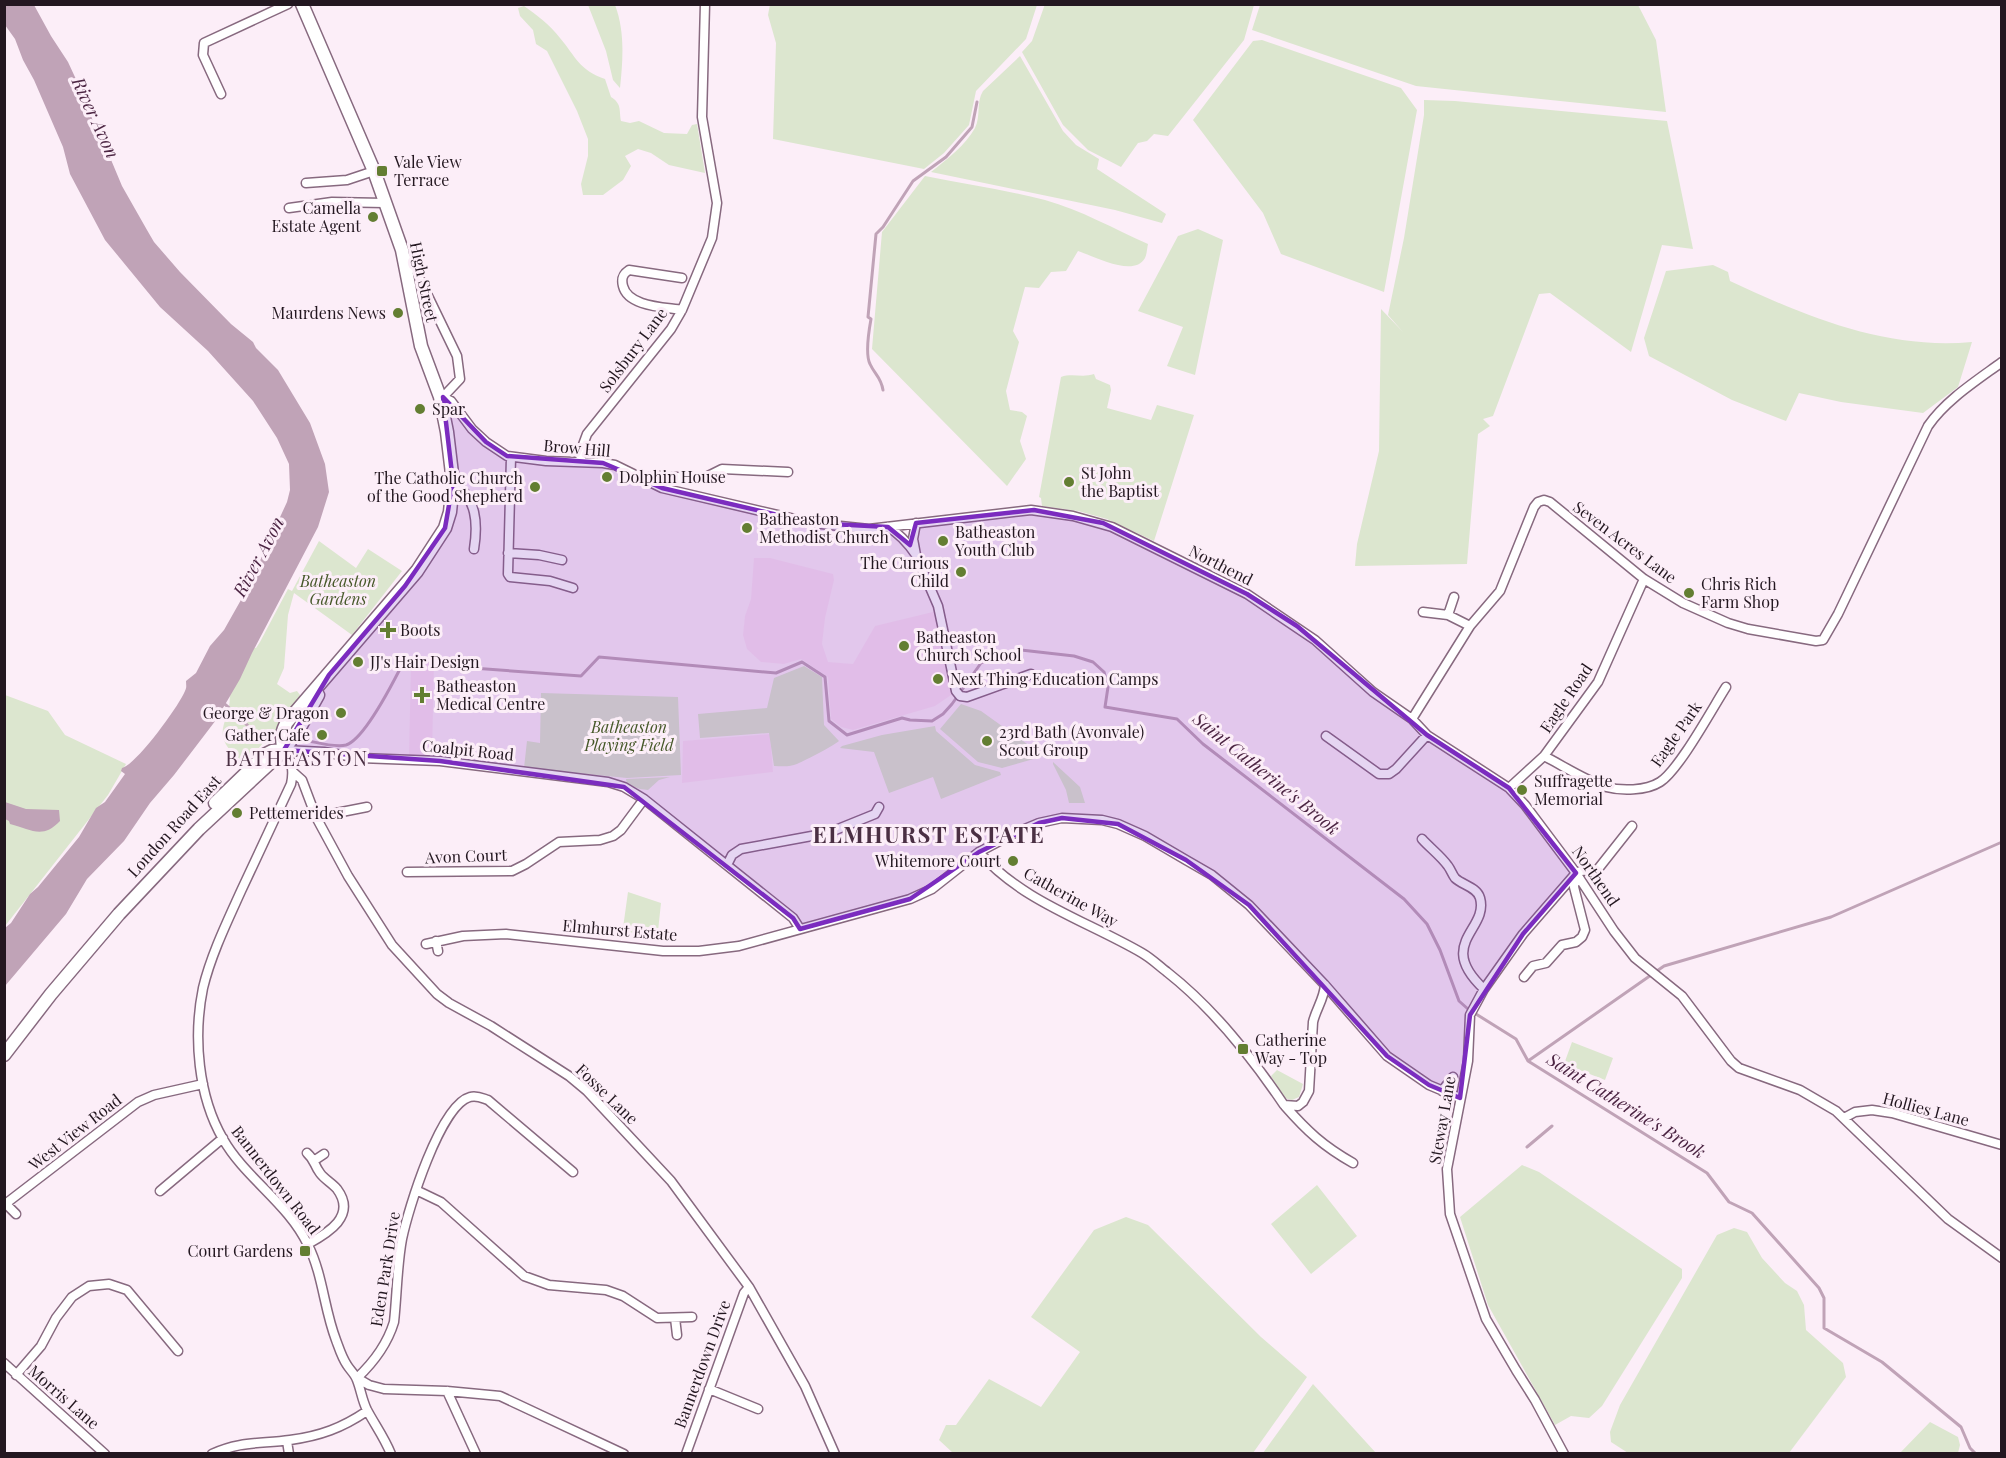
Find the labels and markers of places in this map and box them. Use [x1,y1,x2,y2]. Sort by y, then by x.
place label: Vale View Terrace [393,151,462,190]
marker: Vale View Terrace [375,164,389,178]
place label: Camella Estate Agent [272,197,361,236]
marker: Camella Estate Agent [366,210,380,224]
place label: Maurdens News [272,302,386,323]
marker: Maurdens News [391,306,405,320]
place label: Spar [432,398,465,419]
marker: Spar [413,402,427,416]
place label: St John the Baptist [1081,462,1159,501]
place label: Dolphin House [619,466,726,487]
place label: The Catholic Church of the Good Shepherd [367,467,524,506]
marker: Dolphin House [600,470,614,484]
marker: St John the Baptist [1062,475,1076,489]
marker: The Catholic Church of the Good Shepherd [528,480,542,494]
place label: Batheaston Methodist Church [759,508,889,547]
marker: Batheaston Methodist Church [740,521,754,535]
place label: Batheaston Youth Club [954,521,1036,560]
marker: Batheaston Youth Club [936,534,950,548]
place label: The Curious Child [860,552,949,591]
marker: The Curious Child [954,565,968,579]
place label: Chris Rich Farm Shop [1701,573,1779,612]
marker: Chris Rich Farm Shop [1682,586,1696,600]
place label: Boots [400,619,440,640]
marker: Boots [381,623,395,637]
place label: Batheaston Church School [916,626,1022,665]
marker: Batheaston Church School [897,639,911,653]
place label: JJ's Hair Design [369,651,480,672]
marker: JJ's Hair Design [351,655,365,669]
place label: Next Thing Education Camps [950,668,1158,689]
marker: Next Thing Education Camps [931,672,945,686]
place label: Batheaston Medical Centre [436,675,545,714]
marker: Batheaston Medical Centre [413,686,431,704]
place label: George & Dragon [203,702,329,723]
marker: George & Dragon [334,706,348,720]
place label: 23rd Bath (Avonvale) Scout Group [999,721,1144,760]
place label: Gather Cafe [225,724,310,745]
marker: Gather Cafe [315,728,329,742]
marker: 23rd Bath (Avonvale) Scout Group [980,734,994,748]
place label: Suffragette Memorial [1534,770,1613,809]
marker: Suffragette Memorial [1515,783,1529,797]
place label: Pettemerides [249,802,344,823]
marker: Pettemerides [230,806,244,820]
place label: Whitemore Court [874,850,1001,871]
marker: Whitemore Court [1006,854,1020,868]
place label: Catherine Way - Top [1254,1029,1327,1068]
marker: Catherine Way - Top [1236,1042,1250,1056]
place label: Court Gardens [187,1240,293,1261]
marker: Court Gardens [298,1244,312,1258]

